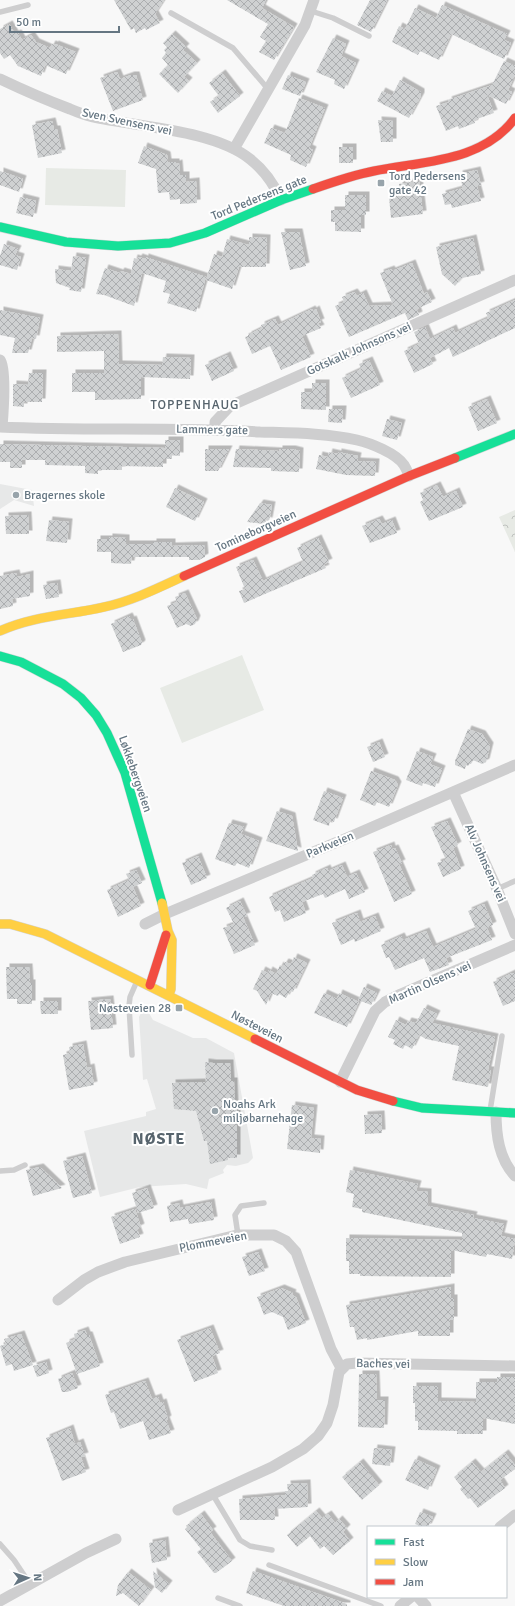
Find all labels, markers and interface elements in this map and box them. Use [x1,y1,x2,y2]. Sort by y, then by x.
scale bar [10,8,119,34]
text: 50 m [16,15,41,30]
street label: Sven Svensens vei [81,105,173,139]
place label: Tord Pedersens gate 42 [389,169,466,198]
street label: Tord Pedersens gate [209,172,309,224]
marker: Tord Pedersens gate 42 [376,178,386,188]
street label: Gotskalk Johnsons vei [304,319,414,379]
district label: TOPPENHAUG [151,397,239,413]
street label: Lammers gate [176,422,248,438]
place label: Bragernes skole [24,488,105,503]
marker: Bragernes skole [11,490,21,500]
street label: Tomineborgveien [213,506,299,556]
street label: Løkkebergveien [115,734,155,814]
street label: Alv Johnsens vei [461,822,509,904]
street label: Parkveien [304,828,356,862]
street label: Martin Olsens vei [386,958,474,1008]
place label: Nøsteveien 28 [99,1001,171,1016]
marker: Nøsteveien 28 [174,1003,184,1013]
street label: Nøsteveien [228,1007,286,1047]
place label: Noahs Ark miljøbarnehage [223,1097,303,1126]
marker: Noahs Ark miljøbarnehage [210,1106,220,1116]
district label: NØSTE [133,1129,185,1149]
street label: Plommeveien [178,1228,248,1256]
street label: Baches vei [356,1356,410,1372]
legend [367,1526,507,1598]
text: Fast [403,1535,424,1550]
text: Slow [403,1555,428,1570]
north arrow [8,1558,48,1598]
text: N [31,1573,44,1582]
text: Jam [403,1575,424,1590]

